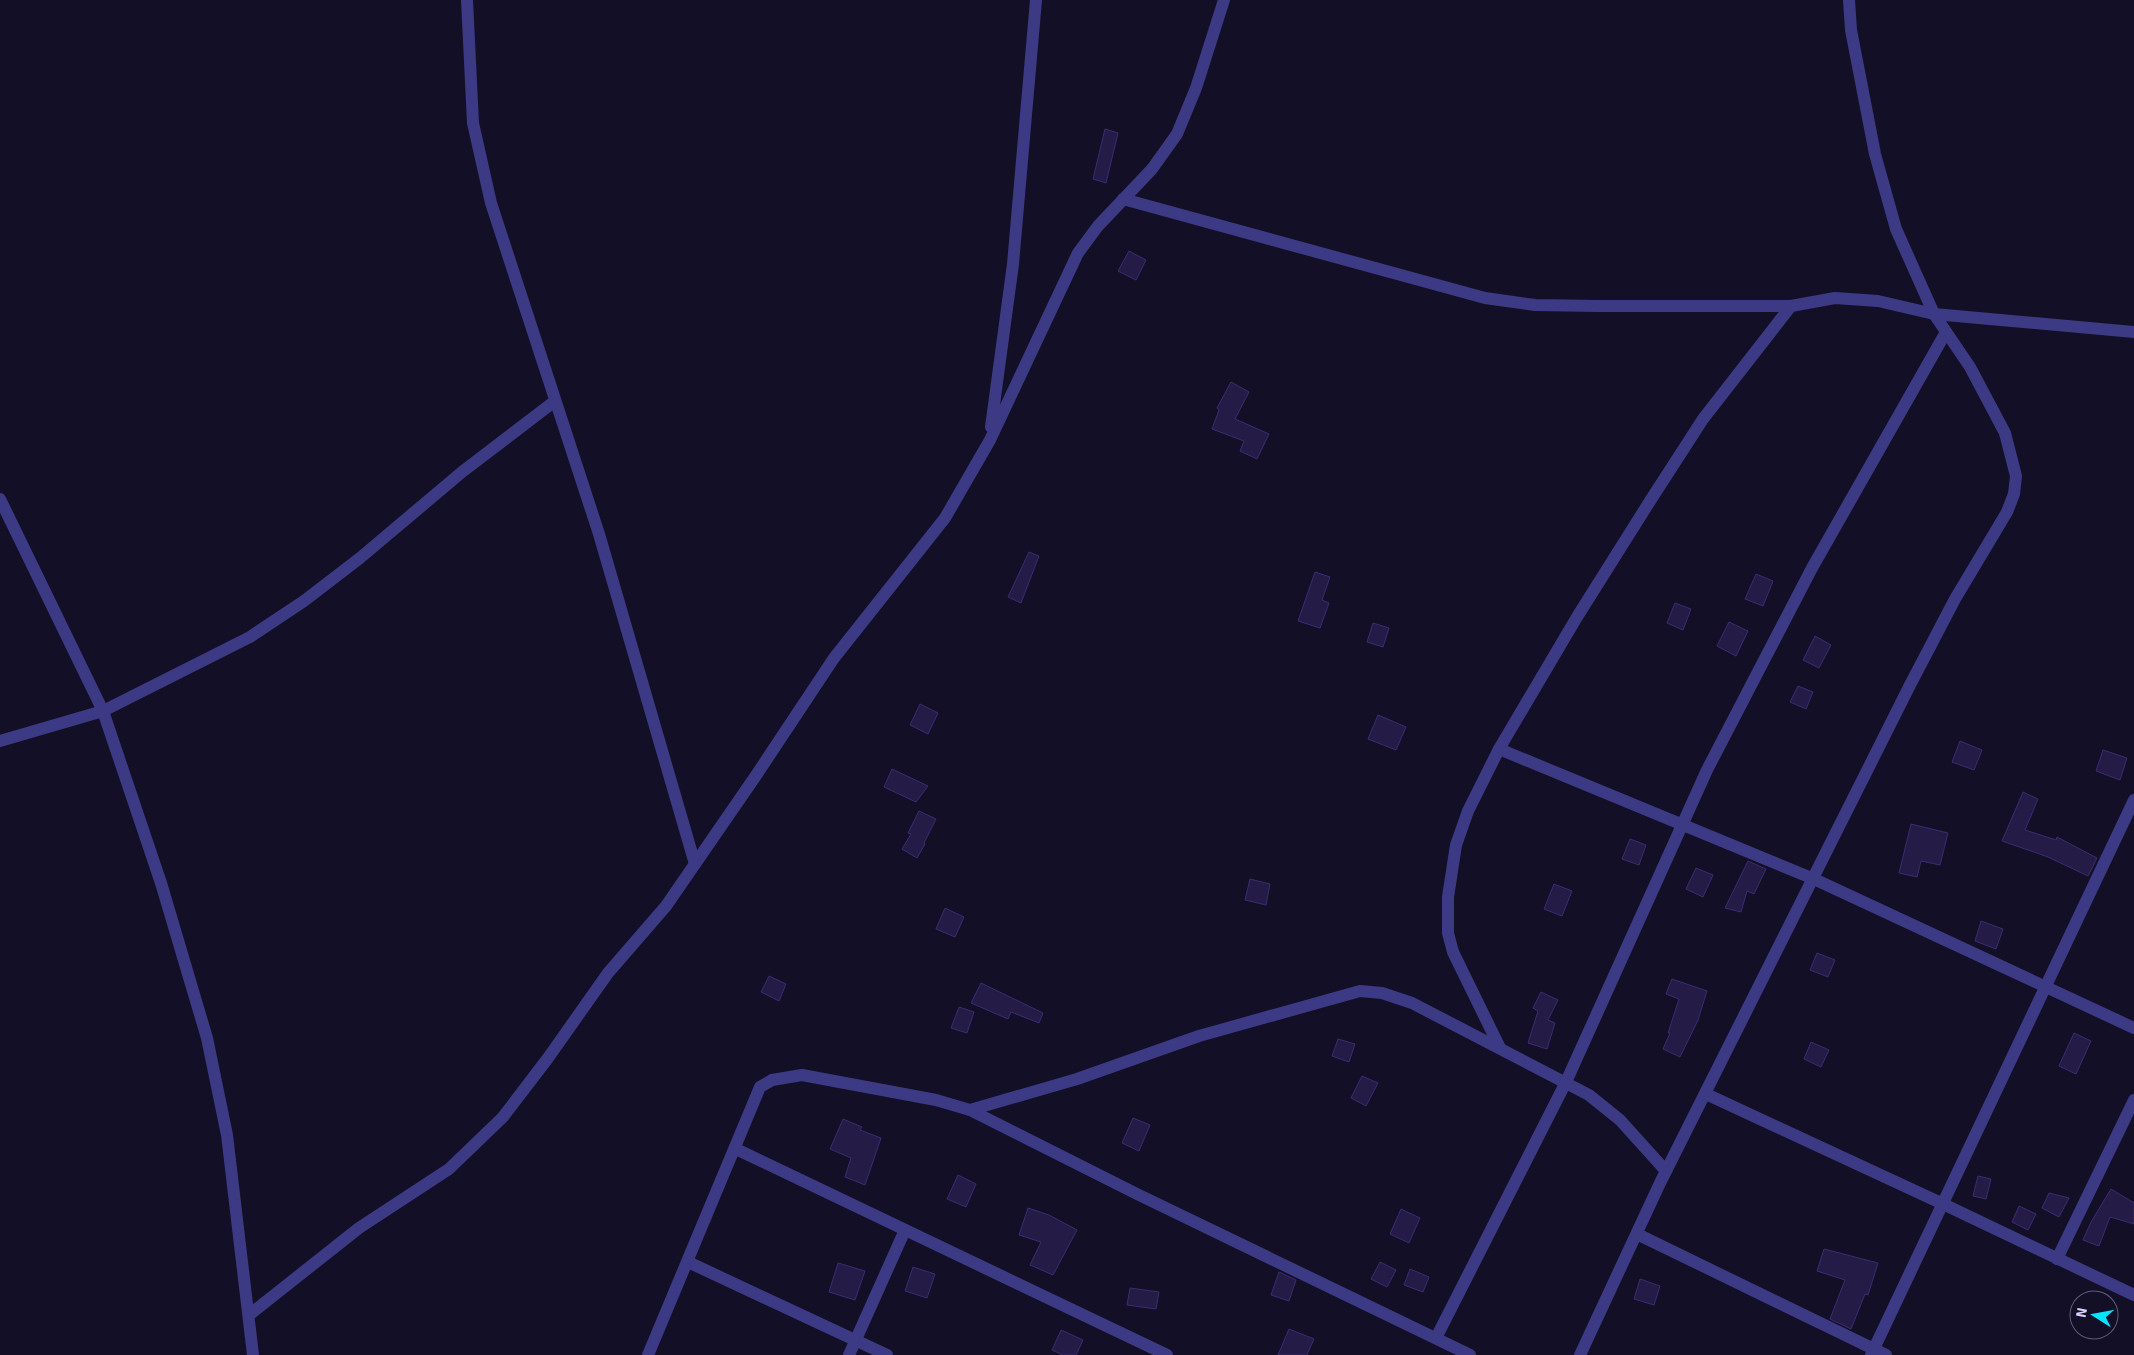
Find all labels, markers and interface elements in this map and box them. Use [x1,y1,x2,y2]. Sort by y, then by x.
north arrow [2069,1290,2119,1340]
text: N [2072,1306,2091,1319]

